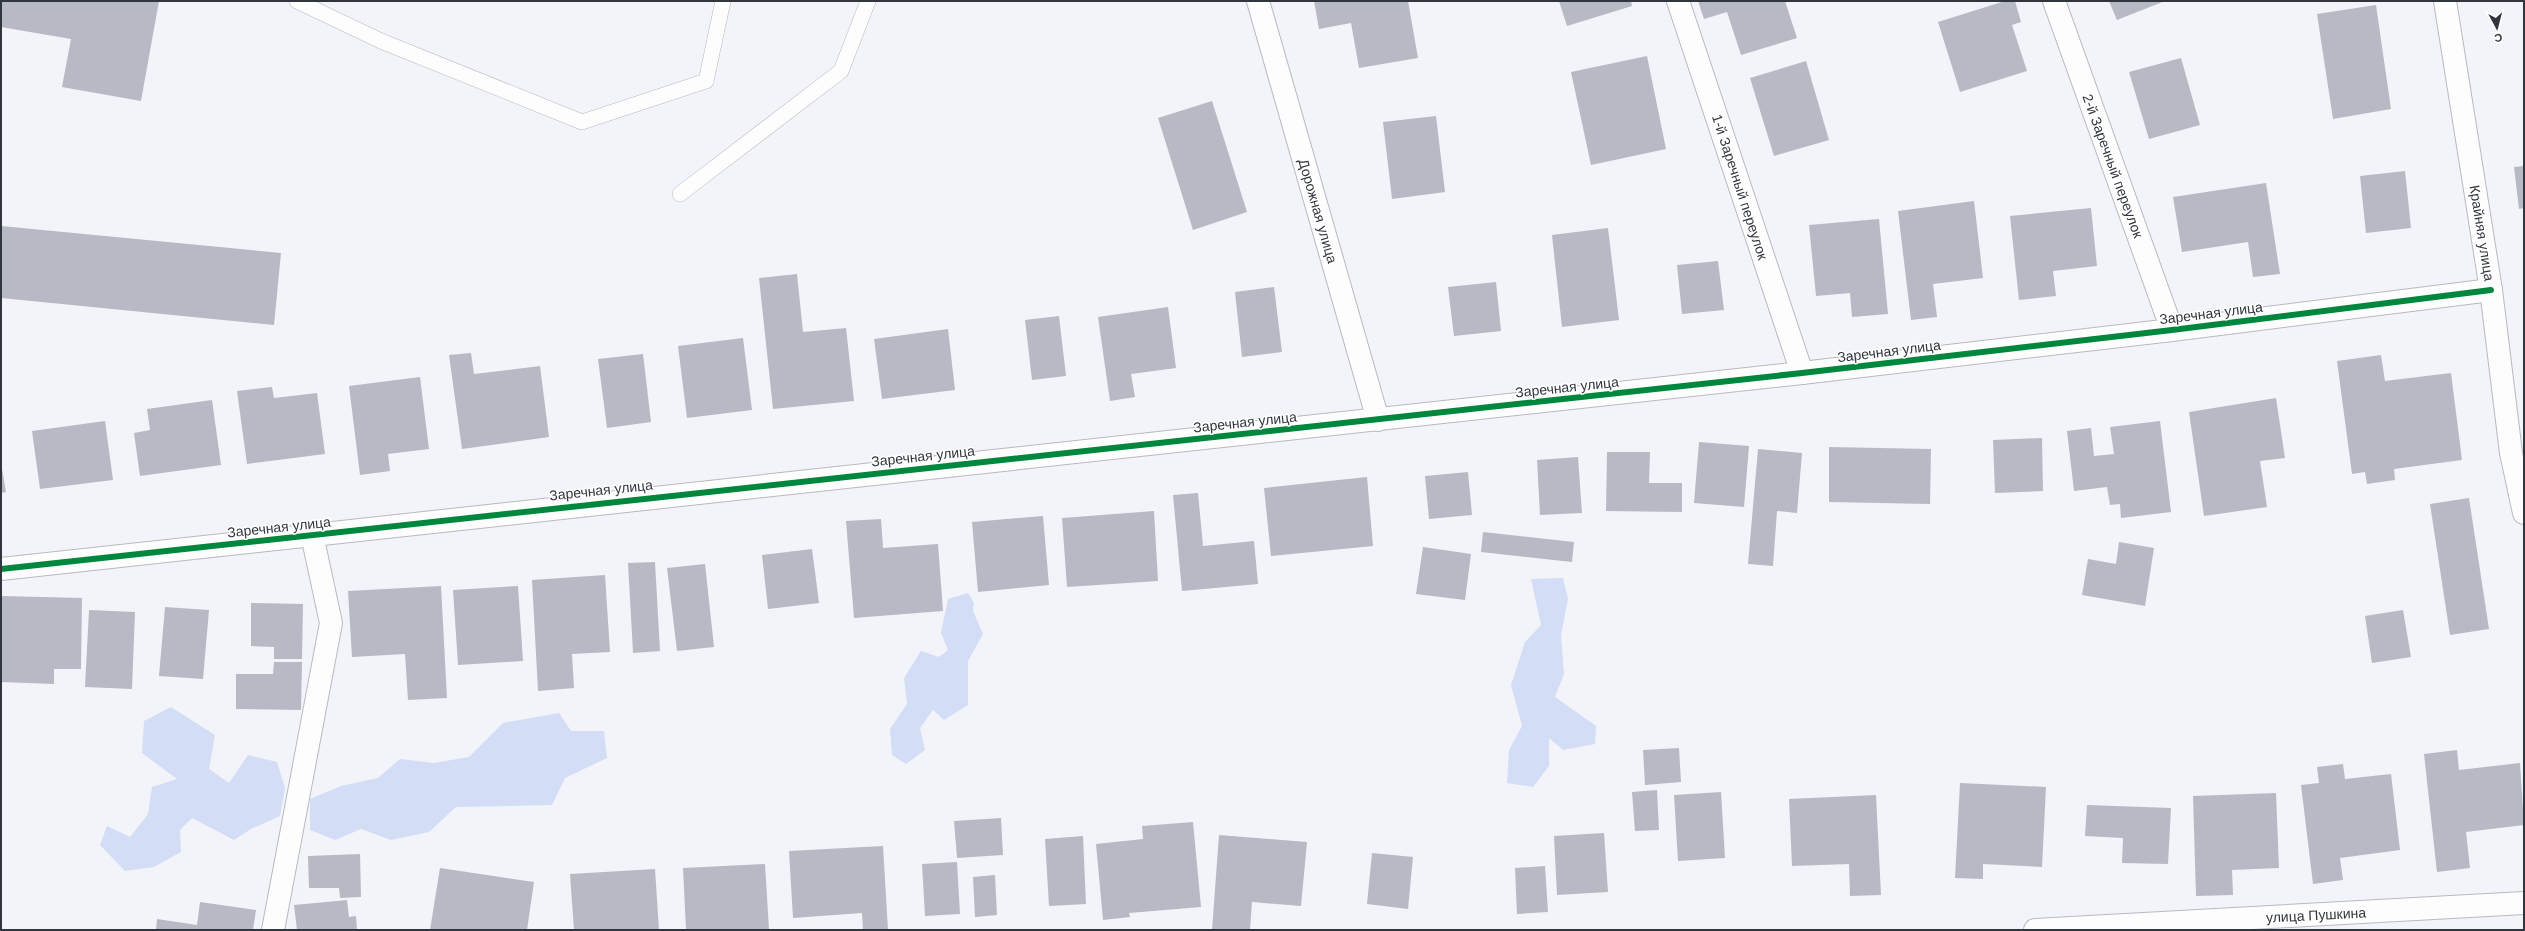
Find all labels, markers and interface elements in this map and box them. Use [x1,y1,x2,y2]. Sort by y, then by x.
north arrow [2477,8,2517,48]
text: С [2493,31,2503,44]
street label: 2-й Заречный переулок [2079,92,2147,241]
street label: 1-й Заречный переулок [1709,112,1771,263]
street label: Дорожная улица [1295,157,1341,265]
street label: Крайняя улица [2467,184,2498,282]
street label: Заречная улица [2158,299,2264,327]
street label: Заречная улица [1836,337,1942,365]
street label: Заречная улица [1514,374,1620,400]
street label: Заречная улица [1192,409,1298,435]
street label: Заречная улица [870,443,976,469]
street label: Заречная улица [548,477,654,503]
street label: Заречная улица [226,514,332,540]
street label: улица Пушкина [2266,904,2367,926]

